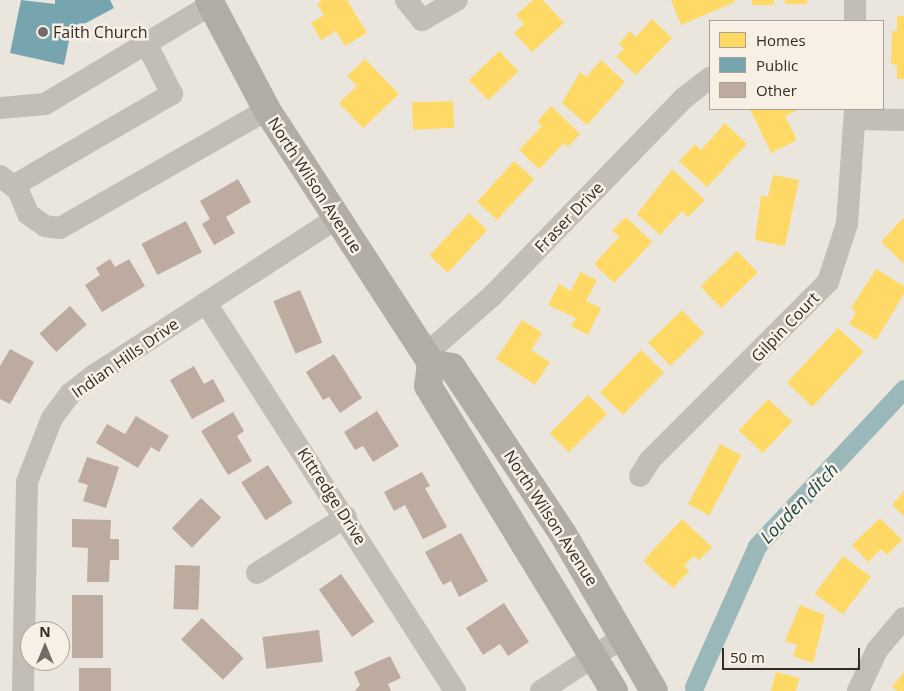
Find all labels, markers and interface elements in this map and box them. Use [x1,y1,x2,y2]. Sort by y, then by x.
legend [709,20,884,110]
place label: Faith Church [53,22,148,42]
marker: Faith Church [37,26,49,38]
text: Homes [756,30,806,50]
text: Public [756,55,798,75]
text: Other [756,80,797,100]
street label: North Wilson Avenue [264,114,366,256]
street label: Fraser Drive [531,178,607,256]
street label: Gilpin Court [747,288,823,366]
street label: Indian Hills Drive [68,314,182,402]
street label: Kittredge Drive [294,444,370,548]
street label: North Wilson Avenue [500,447,602,589]
water label: Louden ditch [755,458,843,548]
north arrow [20,621,70,671]
text: N [39,622,51,641]
scale bar [724,638,862,670]
text: 50 m [730,647,765,667]

